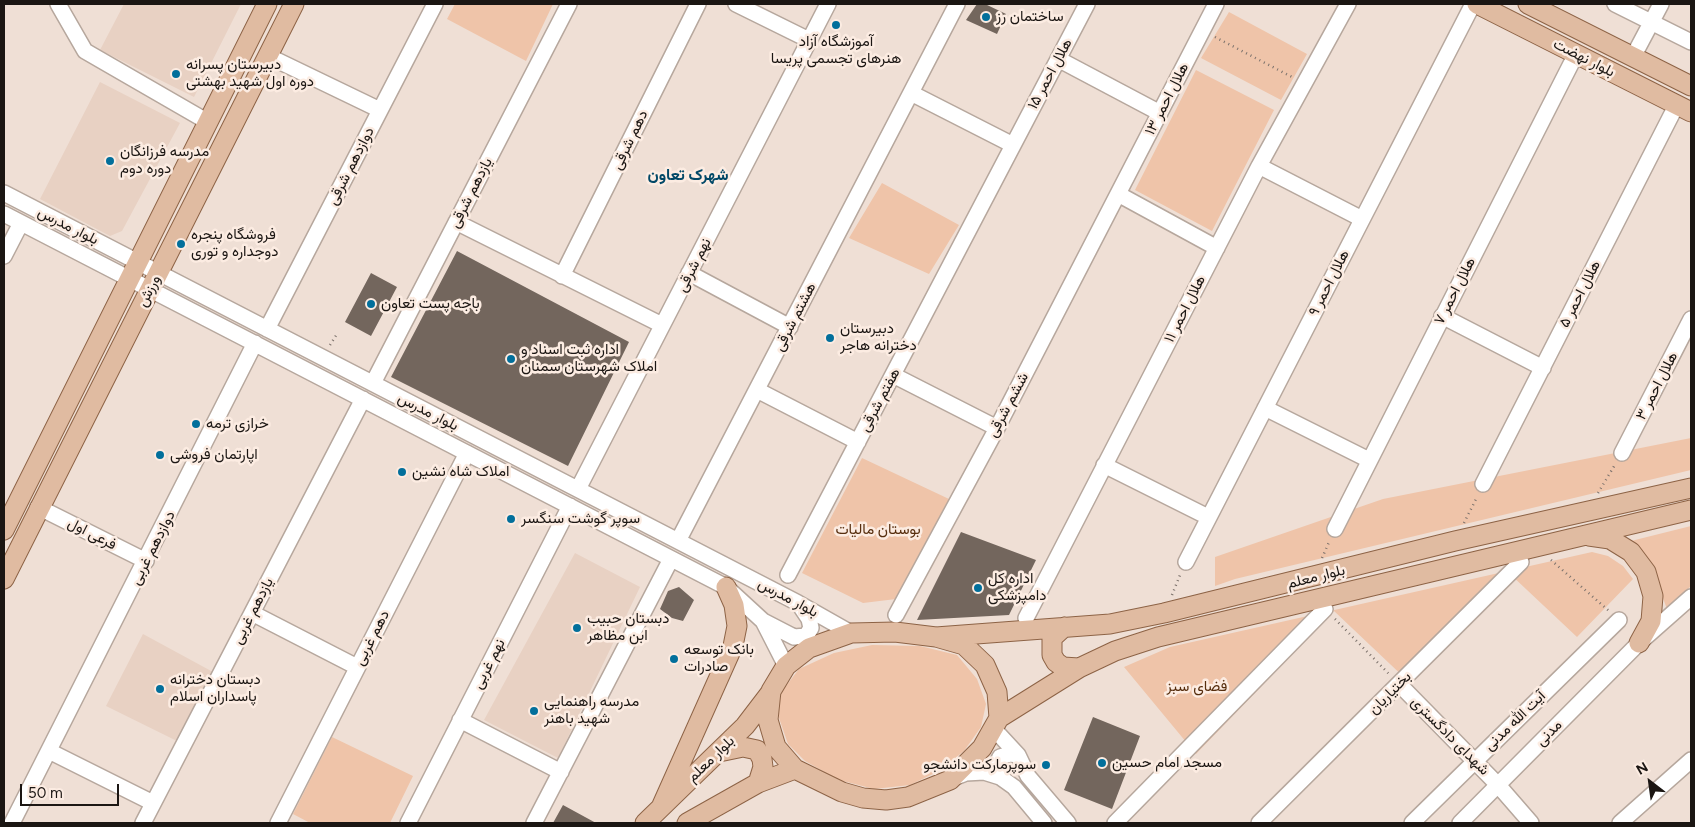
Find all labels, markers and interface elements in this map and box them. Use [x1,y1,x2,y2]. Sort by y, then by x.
place label: ساختمان رز [996,8,1064,26]
marker: ساختمان رز [980,11,992,23]
marker: آموزشگاه آزاد هنرهای تجسمی پریسا [830,19,842,31]
place label: آموزشگاه آزاد هنرهای تجسمی پریسا [771,33,901,68]
street label: بلوار نهضت [1550,35,1618,81]
street label: هلال احمر ۱۵ [1024,36,1076,112]
place label: دبیرستان پسرانه دوره اول شهید بهشتی [186,56,314,91]
street label: هلال احمر ۱۳ [1141,60,1193,138]
marker: دبیرستان پسرانه دوره اول شهید بهشتی [170,68,182,80]
street label: دهم شرقی [608,107,652,173]
street label: دوازدهم شرقی [324,124,378,208]
place label: مدرسه فرزانگان دوره دوم [120,143,209,178]
marker: مدرسه فرزانگان دوره دوم [104,155,116,167]
street label: یازدهم شرقی [446,155,496,231]
district label: شهرک تعاون [648,165,728,185]
street label: بلوار مدرس [35,203,101,249]
place label: فروشگاه پنجره دوجداره و توری [191,226,278,261]
street label: نهم شرقی [673,235,715,295]
marker: فروشگاه پنجره دوجداره و توری [175,238,187,250]
street label: هلال احمر ۹ [1305,247,1353,319]
street label: هلال احمر ۷ [1430,254,1480,328]
street label: هلال احمر ۵ [1555,257,1605,331]
street label: ورزش [133,272,165,310]
street label: هلال احمر ۱۱ [1160,272,1210,346]
street label: هشتم شرقی [770,280,820,354]
place label: باجه پست تعاون [381,295,480,313]
marker: باجه پست تعاون [365,298,377,310]
place label: دبیرستان دخترانه هاجر [840,320,917,355]
marker: دبیرستان دخترانه هاجر [824,332,836,344]
place label: اداره ثبت اسناد و املاک شهرستان سمنان [521,341,657,376]
street label: هلال احمر ۳ [1632,349,1682,423]
marker: اداره ثبت اسناد و املاک شهرستان سمنان [505,353,517,365]
street label: هفتم شرقی [856,365,904,435]
street label: ششم شرقی [983,369,1033,441]
street label: بلوار مدرس [395,389,461,435]
place label: خرازی ترمه [206,415,269,433]
marker: خرازی ترمه [190,418,202,430]
place label: اپارتمان فروشی [170,446,258,464]
marker: اپارتمان فروشی [154,449,166,461]
place label: املاک شاه نشین [412,463,510,481]
marker: املاک شاه نشین [396,466,408,478]
street label: دوازدهم غربی [127,508,179,588]
place label: سوپر گوشت سنگسر [521,510,640,528]
marker: سوپر گوشت سنگسر [505,513,517,525]
street label: فرعی اول [65,514,119,554]
park label: بوستان مالیات [835,521,921,539]
street label: بلوار معلم [1285,561,1347,593]
place label: اداره کل دامپزشکی [988,570,1046,605]
street label: یازدهم غربی [229,575,277,647]
street label: بلوار مدرس [755,575,821,621]
marker: اداره کل دامپزشکی [972,582,984,594]
street label: دهم غربی [350,607,394,669]
place label: دبستان حبیب ابن مظاهر [587,610,669,645]
marker: دبستان حبیب ابن مظاهر [571,622,583,634]
street label: نهم غربی [469,636,509,692]
place label: بانک توسعه صادرات [684,641,754,676]
marker: بانک توسعه صادرات [668,653,680,665]
street label: بختیاریان [1365,668,1415,718]
place label: دبستان دخترانه پاسداران اسلام [170,671,261,706]
park label: فضای سبز [1167,678,1227,696]
marker: دبستان دخترانه پاسداران اسلام [154,683,166,695]
street label: آیت الله مدنی [1481,687,1549,755]
place label: مدرسه راهنمایی شهید باهنر [544,693,639,728]
street label: شهدای دادگستری [1407,693,1493,779]
marker: مدرسه راهنمایی شهید باهنر [528,705,540,717]
street label: مدنی [1532,716,1566,750]
street label: بلوار معلم [684,732,738,786]
place label: مسجد امام حسین [1112,754,1222,772]
place label: سوپرمارکت دانشجو [923,756,1036,774]
marker: مسجد امام حسین [1096,757,1108,769]
north arrow [1625,757,1675,807]
marker: سوپرمارکت دانشجو [1040,759,1052,771]
text: N [1633,759,1651,779]
scale bar [22,774,121,806]
text: 50 m [28,784,63,802]

